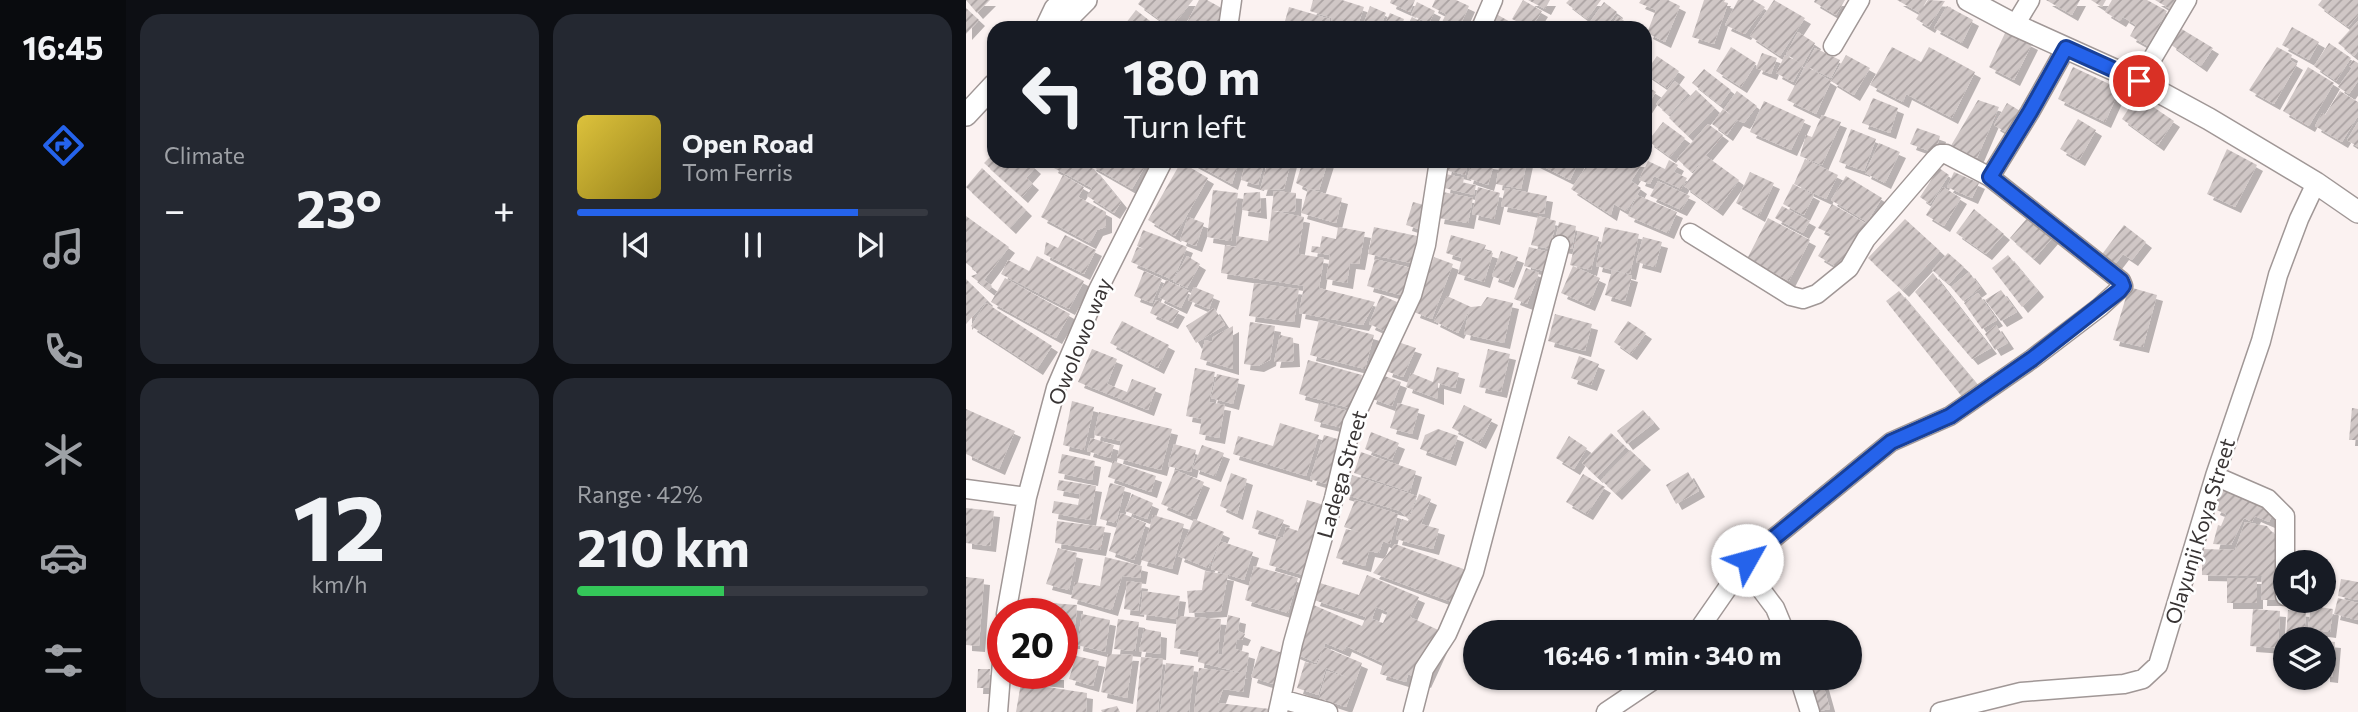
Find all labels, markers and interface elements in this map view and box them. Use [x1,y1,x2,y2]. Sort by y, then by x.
text: 16:45 [23,27,103,67]
text: 180 m [1123,45,1260,105]
icon: left [1008,49,1099,140]
pin [2109,51,2169,111]
icon: arrive [2120,62,2158,100]
text: Turn left [1123,105,1247,145]
icon: directions [39,121,88,170]
text: Open Road [682,127,814,158]
text: Climate [164,141,245,169]
text: Tom Ferris [682,158,793,186]
text: 23° [296,175,382,239]
text: − [164,185,186,232]
text: + [493,185,515,232]
icon: music [39,224,88,273]
icon: previous [617,226,655,264]
icon: pause [734,226,772,264]
icon: next [851,226,889,264]
street label: Owolowo way [1042,274,1116,408]
icon: phone [39,327,88,376]
street label: Ladega Street [1311,407,1371,541]
icon: climate [39,430,88,479]
street label: Olayunji Koya Street [2159,435,2239,627]
text: 12 [293,468,386,580]
text: Range · 42% [577,480,703,508]
text: 210 km [577,514,750,578]
position arrow [1710,523,1784,597]
icon: car [39,533,88,582]
map controls [2273,550,2336,690]
button: sound [2273,550,2336,613]
text: km/h [312,570,367,598]
speed limit sign: 20 [987,598,1078,689]
button: layers [2273,627,2336,690]
icon: filters [39,636,88,685]
text: 16:46 · 1 min · 340 m [1543,639,1782,670]

